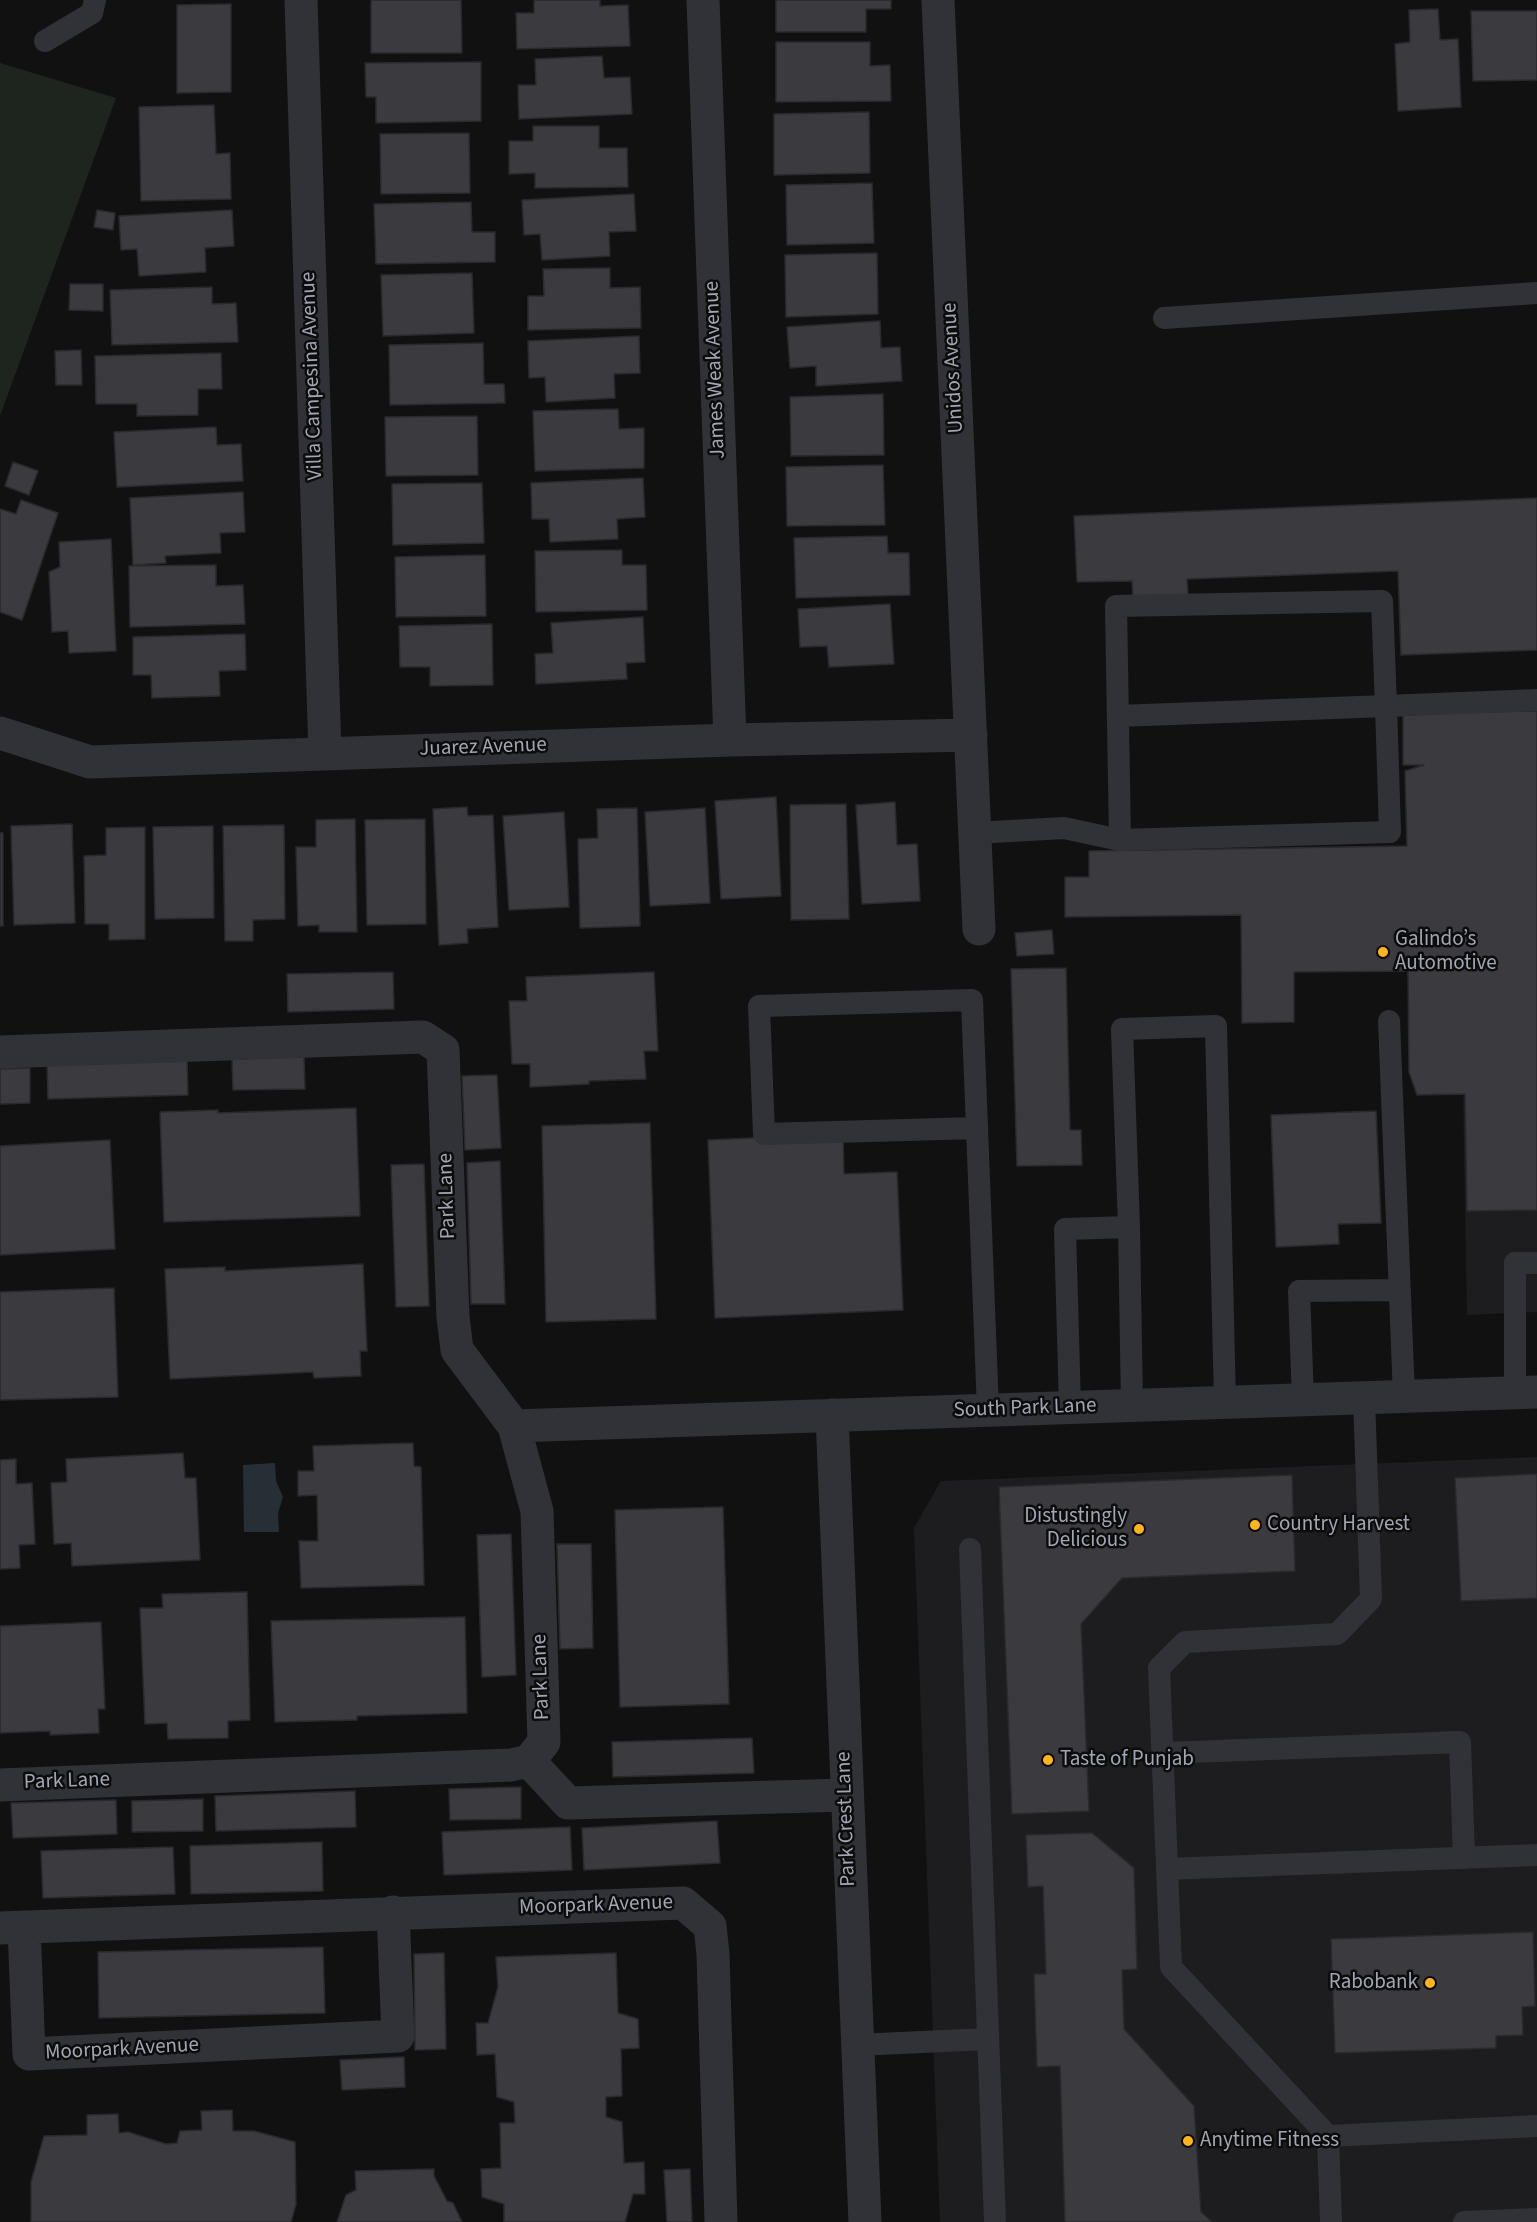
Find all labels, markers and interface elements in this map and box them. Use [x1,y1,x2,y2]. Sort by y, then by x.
street label: Villa Campesina Avenue [297,271,329,481]
street label: James Weak Avenue [700,281,732,459]
street label: Unidos Avenue [938,302,970,434]
street label: Juarez Avenue [419,733,547,763]
place label: Galindo’s Automotive [1395,927,1497,977]
marker: Galindo’s Automotive [1376,945,1390,959]
street label: Park Lane [434,1153,462,1239]
street label: South Park Lane [953,1394,1097,1424]
place label: Distustingly Delicious [1024,1504,1127,1554]
place label: Country Harvest [1267,1512,1410,1538]
marker: Country Harvest [1248,1518,1262,1532]
marker: Distustingly Delicious [1132,1522,1146,1536]
street label: Park Lane [528,1634,556,1720]
place label: Taste of Punjab [1060,1747,1194,1773]
street label: Park Crest Lane [832,1751,862,1887]
marker: Taste of Punjab [1041,1753,1055,1767]
street label: Park Lane [24,1768,110,1796]
street label: Moorpark Avenue [519,1891,673,1921]
place label: Rabobank [1329,1970,1418,1996]
marker: Rabobank [1423,1976,1437,1990]
street label: Moorpark Avenue [45,2033,199,2067]
place label: Anytime Fitness [1200,2128,1339,2154]
marker: Anytime Fitness [1181,2134,1195,2148]

